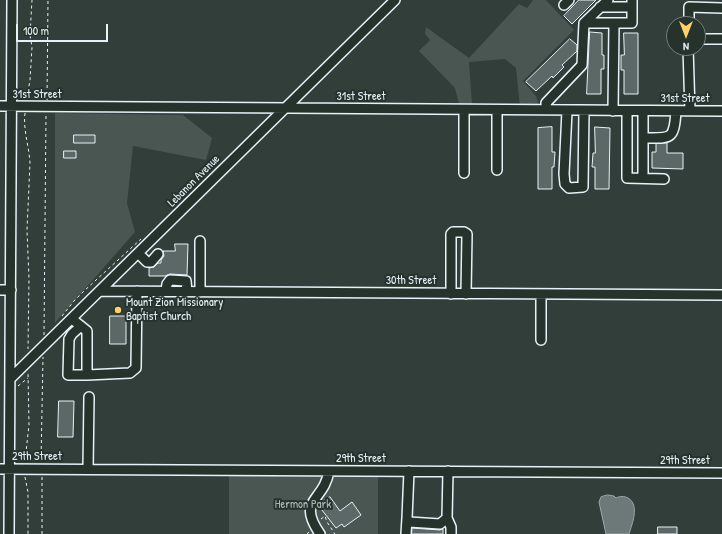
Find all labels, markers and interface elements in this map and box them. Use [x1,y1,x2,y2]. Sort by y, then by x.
scale bar [18,16,110,42]
north arrow [666,16,706,56]
text: 100 m [23,22,49,39]
text: N [683,40,689,54]
street label: 31st Street [12,88,62,102]
street label: 31st Street [336,90,386,104]
street label: 31st Street [660,92,710,106]
street label: Lebanon Avenue [165,152,223,210]
street label: 30th Street [386,274,436,288]
place label: Mount Zion Missionary Baptist Church [126,296,223,324]
marker: Mount Zion Missionary Baptist Church [113,305,123,315]
street label: 29th Street [12,450,62,464]
street label: 29th Street [336,452,386,466]
street label: 29th Street [660,454,710,468]
park label: Hermon Park [275,498,331,512]

